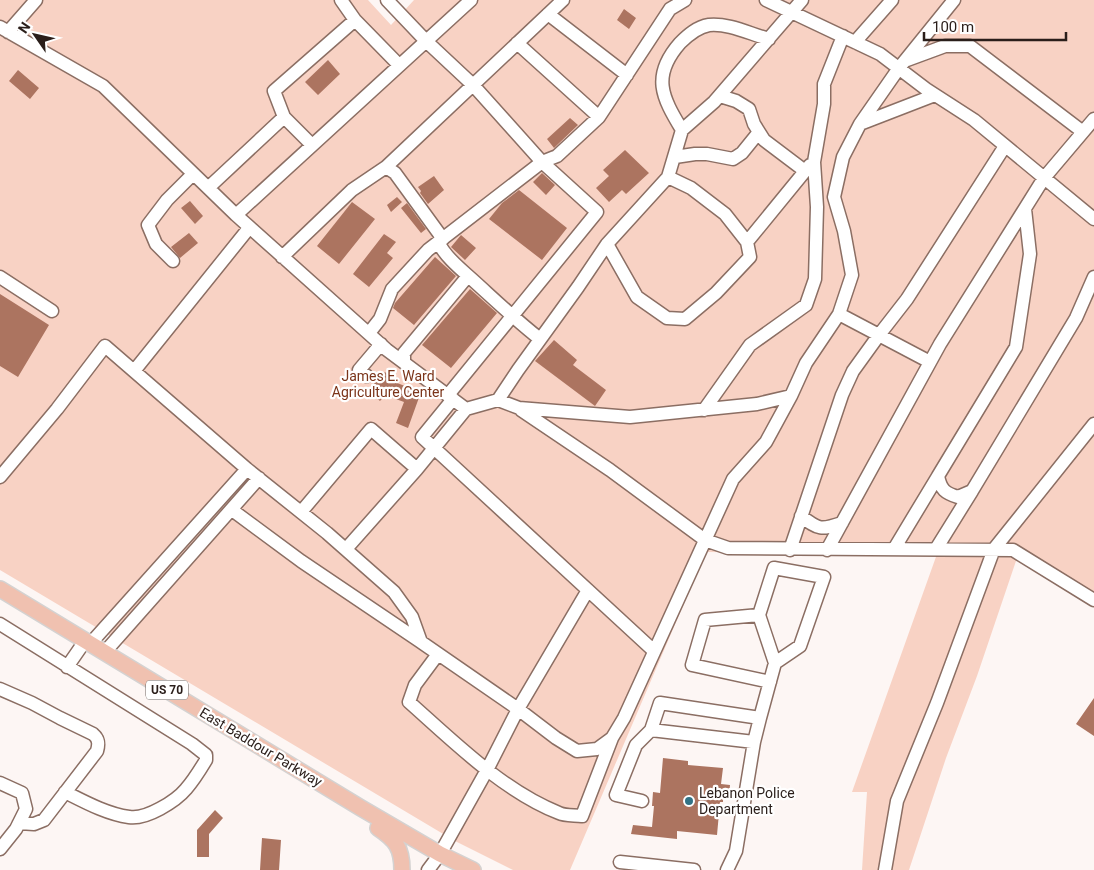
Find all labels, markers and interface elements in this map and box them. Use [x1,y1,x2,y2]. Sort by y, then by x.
north arrow [10,10,60,60]
scale bar [924,10,1066,42]
text: 100 m [932,18,974,36]
text: N [15,19,34,36]
park label: James E. Ward Agriculture Center [332,368,444,400]
road number: US 70 [146,680,188,700]
street label: East Baddour Parkway [197,704,325,790]
place label: Lebanon Police Department [699,785,795,817]
marker: Lebanon Police Department [683,795,695,807]

